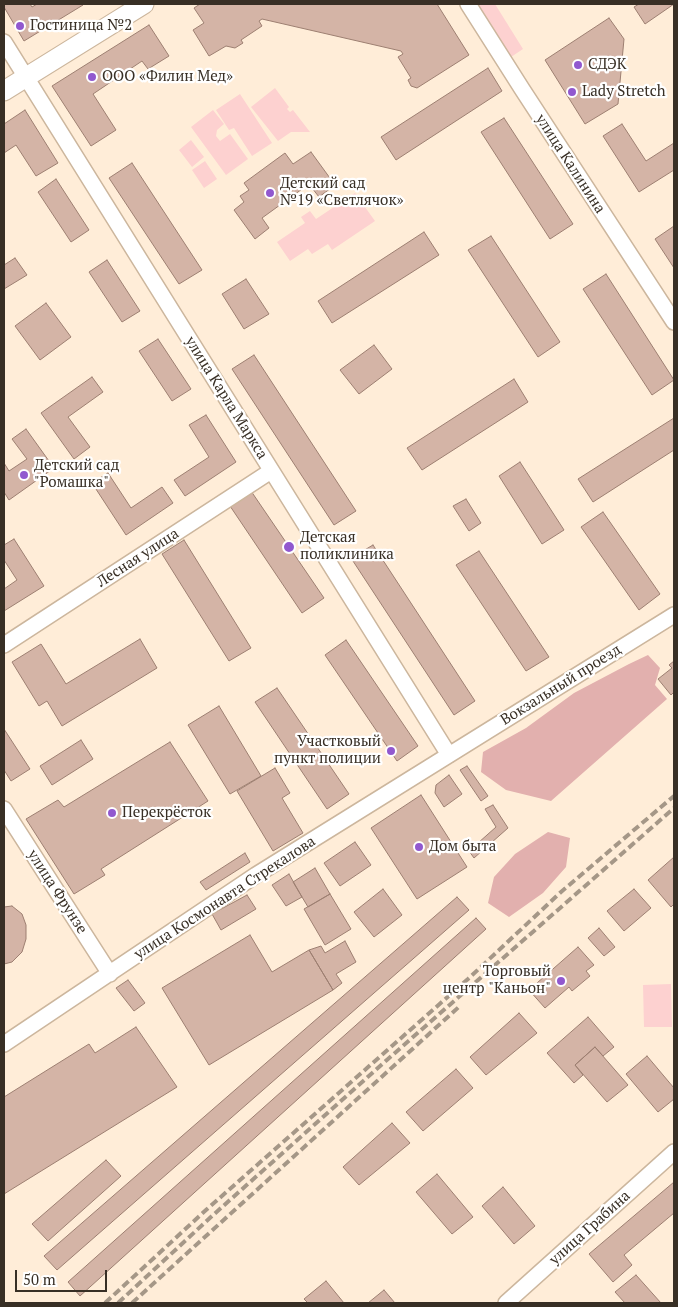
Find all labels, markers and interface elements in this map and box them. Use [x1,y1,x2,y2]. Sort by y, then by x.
place label: Гостиница №2 [30,17,132,35]
marker: Гостиница №2 [14,20,26,32]
place label: СДЭК [588,56,627,74]
marker: СДЭК [572,59,584,71]
place label: ООО «Филин Мед» [102,68,233,86]
marker: ООО «Филин Мед» [86,71,98,83]
place label: Lady Stretch [582,83,666,101]
marker: Lady Stretch [566,86,578,98]
street label: улица Калинина [531,111,609,217]
place label: Детский сад №19 «Светлячок» [280,175,404,210]
marker: Детский сад №19 «Светлячок» [264,187,276,199]
street label: улица Карла Маркса [181,333,271,463]
place label: Детский сад "Ромашка" [34,457,119,492]
marker: Детский сад "Ромашка" [18,469,30,481]
street label: Лесная улица [94,525,182,591]
place label: Детская поликлиника [300,529,394,564]
marker: Детская поликлиника [282,540,296,554]
street label: Вокзальный проезд [498,641,624,729]
place label: Участковый пункт полиции [274,733,381,768]
marker: Участковый пункт полиции [385,745,397,757]
place label: Перекрёсток [122,804,211,822]
marker: Перекрёсток [106,807,118,819]
street label: улица Космонавта Стрекалова [131,833,319,963]
place label: Дом быта [429,838,496,856]
marker: Дом быта [413,841,425,853]
street label: улица Фрунзе [23,847,91,937]
place label: Торговый центр "Каньон" [443,963,551,998]
marker: Торговый центр "Каньон" [555,975,567,987]
street label: улица Грабина [546,1187,634,1269]
scale bar [18,1260,110,1292]
text: 50 m [23,1269,56,1289]

